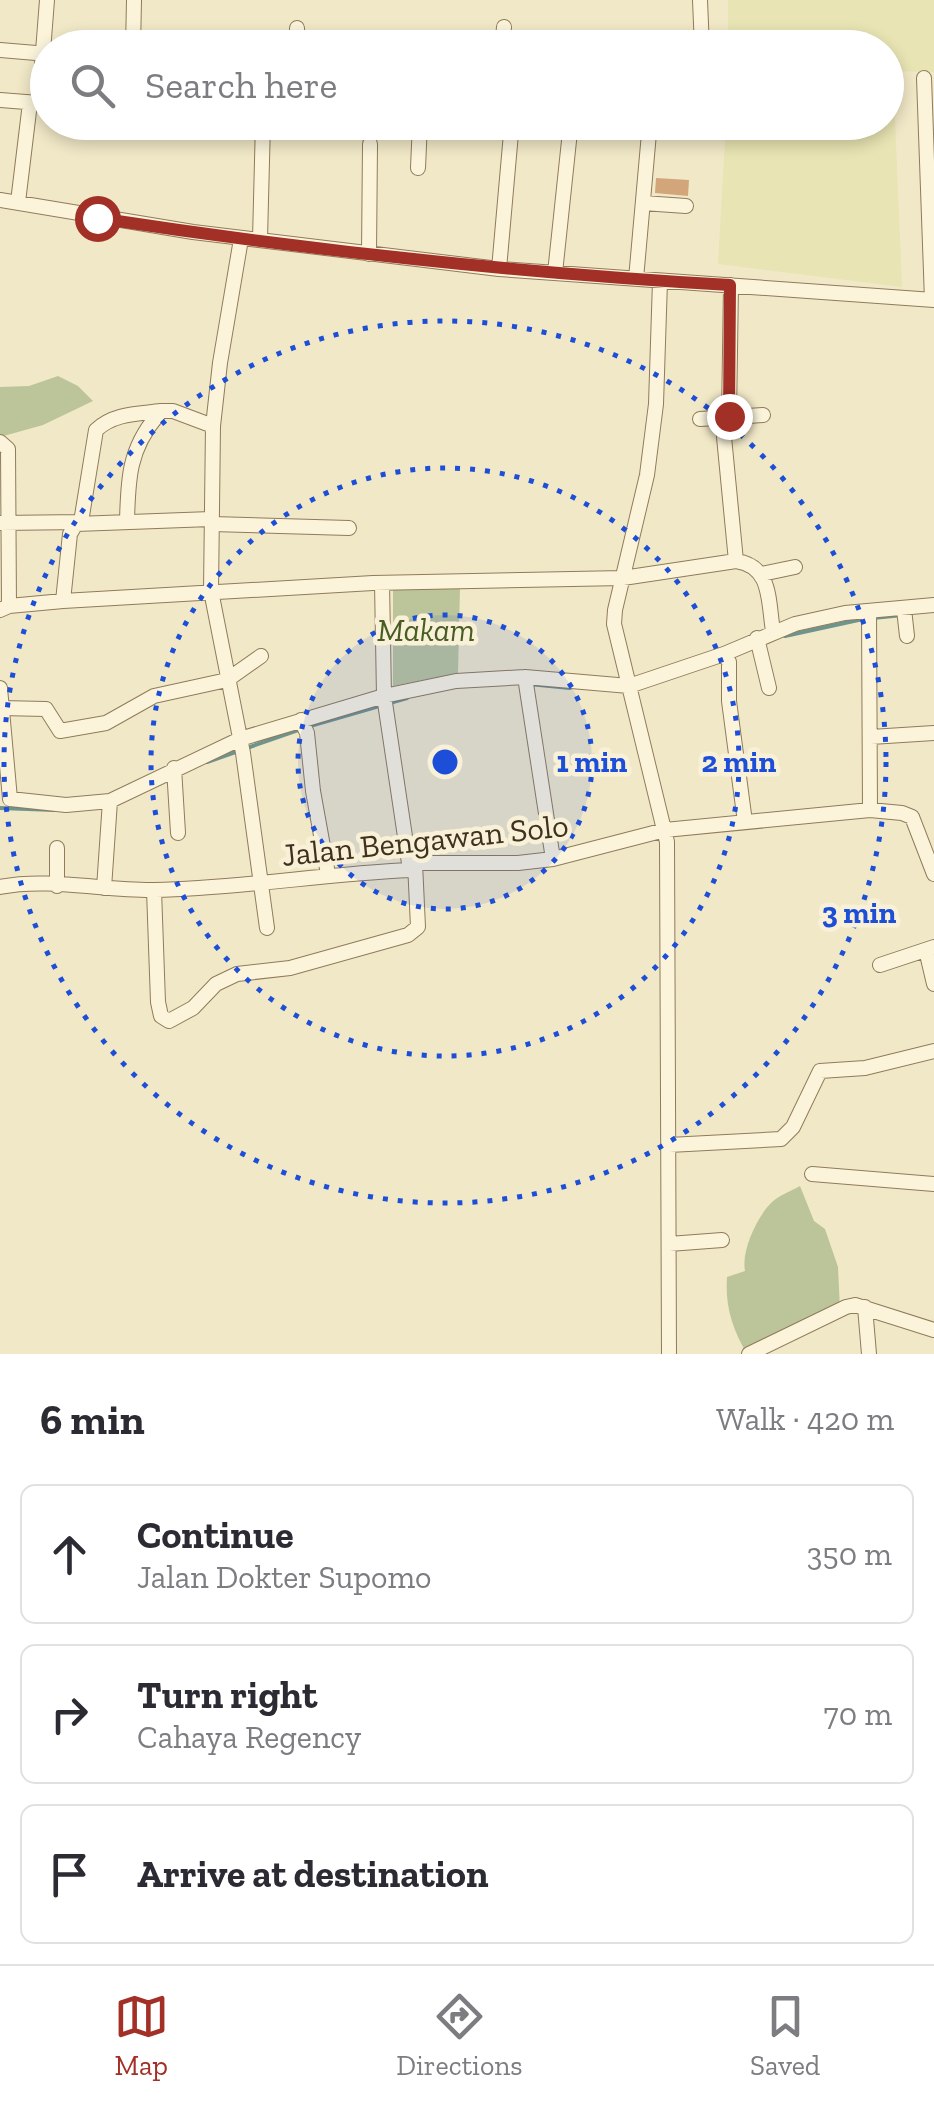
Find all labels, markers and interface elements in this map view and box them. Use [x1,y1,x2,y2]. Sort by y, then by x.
search box [30,30,904,140]
icon: search [65,58,120,113]
text: Search here [145,62,337,108]
route start [75,196,121,242]
route end [707,394,753,440]
park label: Makam [377,611,475,649]
centre of rings [427,744,463,780]
text: 1 min [557,744,628,780]
text: 2 min [702,744,777,780]
street label: Jalan Bengawan Solo [280,806,570,874]
text: 3 min [822,895,897,931]
text: 6 min [40,1394,145,1445]
text: Walk · 420 m [716,1400,894,1438]
text: Continue [137,1512,294,1558]
icon: ahead [42,1527,97,1582]
text: 350 m [807,1535,892,1573]
text: Jalan Dokter Supomo [137,1558,432,1596]
text: Turn right [137,1672,317,1718]
icon: right [42,1687,97,1742]
text: 70 m [824,1695,892,1733]
text: Cahaya Regency [137,1718,361,1756]
icon: arrive [42,1847,97,1902]
text: Arrive at destination [137,1851,488,1897]
tab: Map [114,1989,169,2082]
tab: Directions [396,1989,523,2082]
tab: Saved [750,1989,820,2082]

